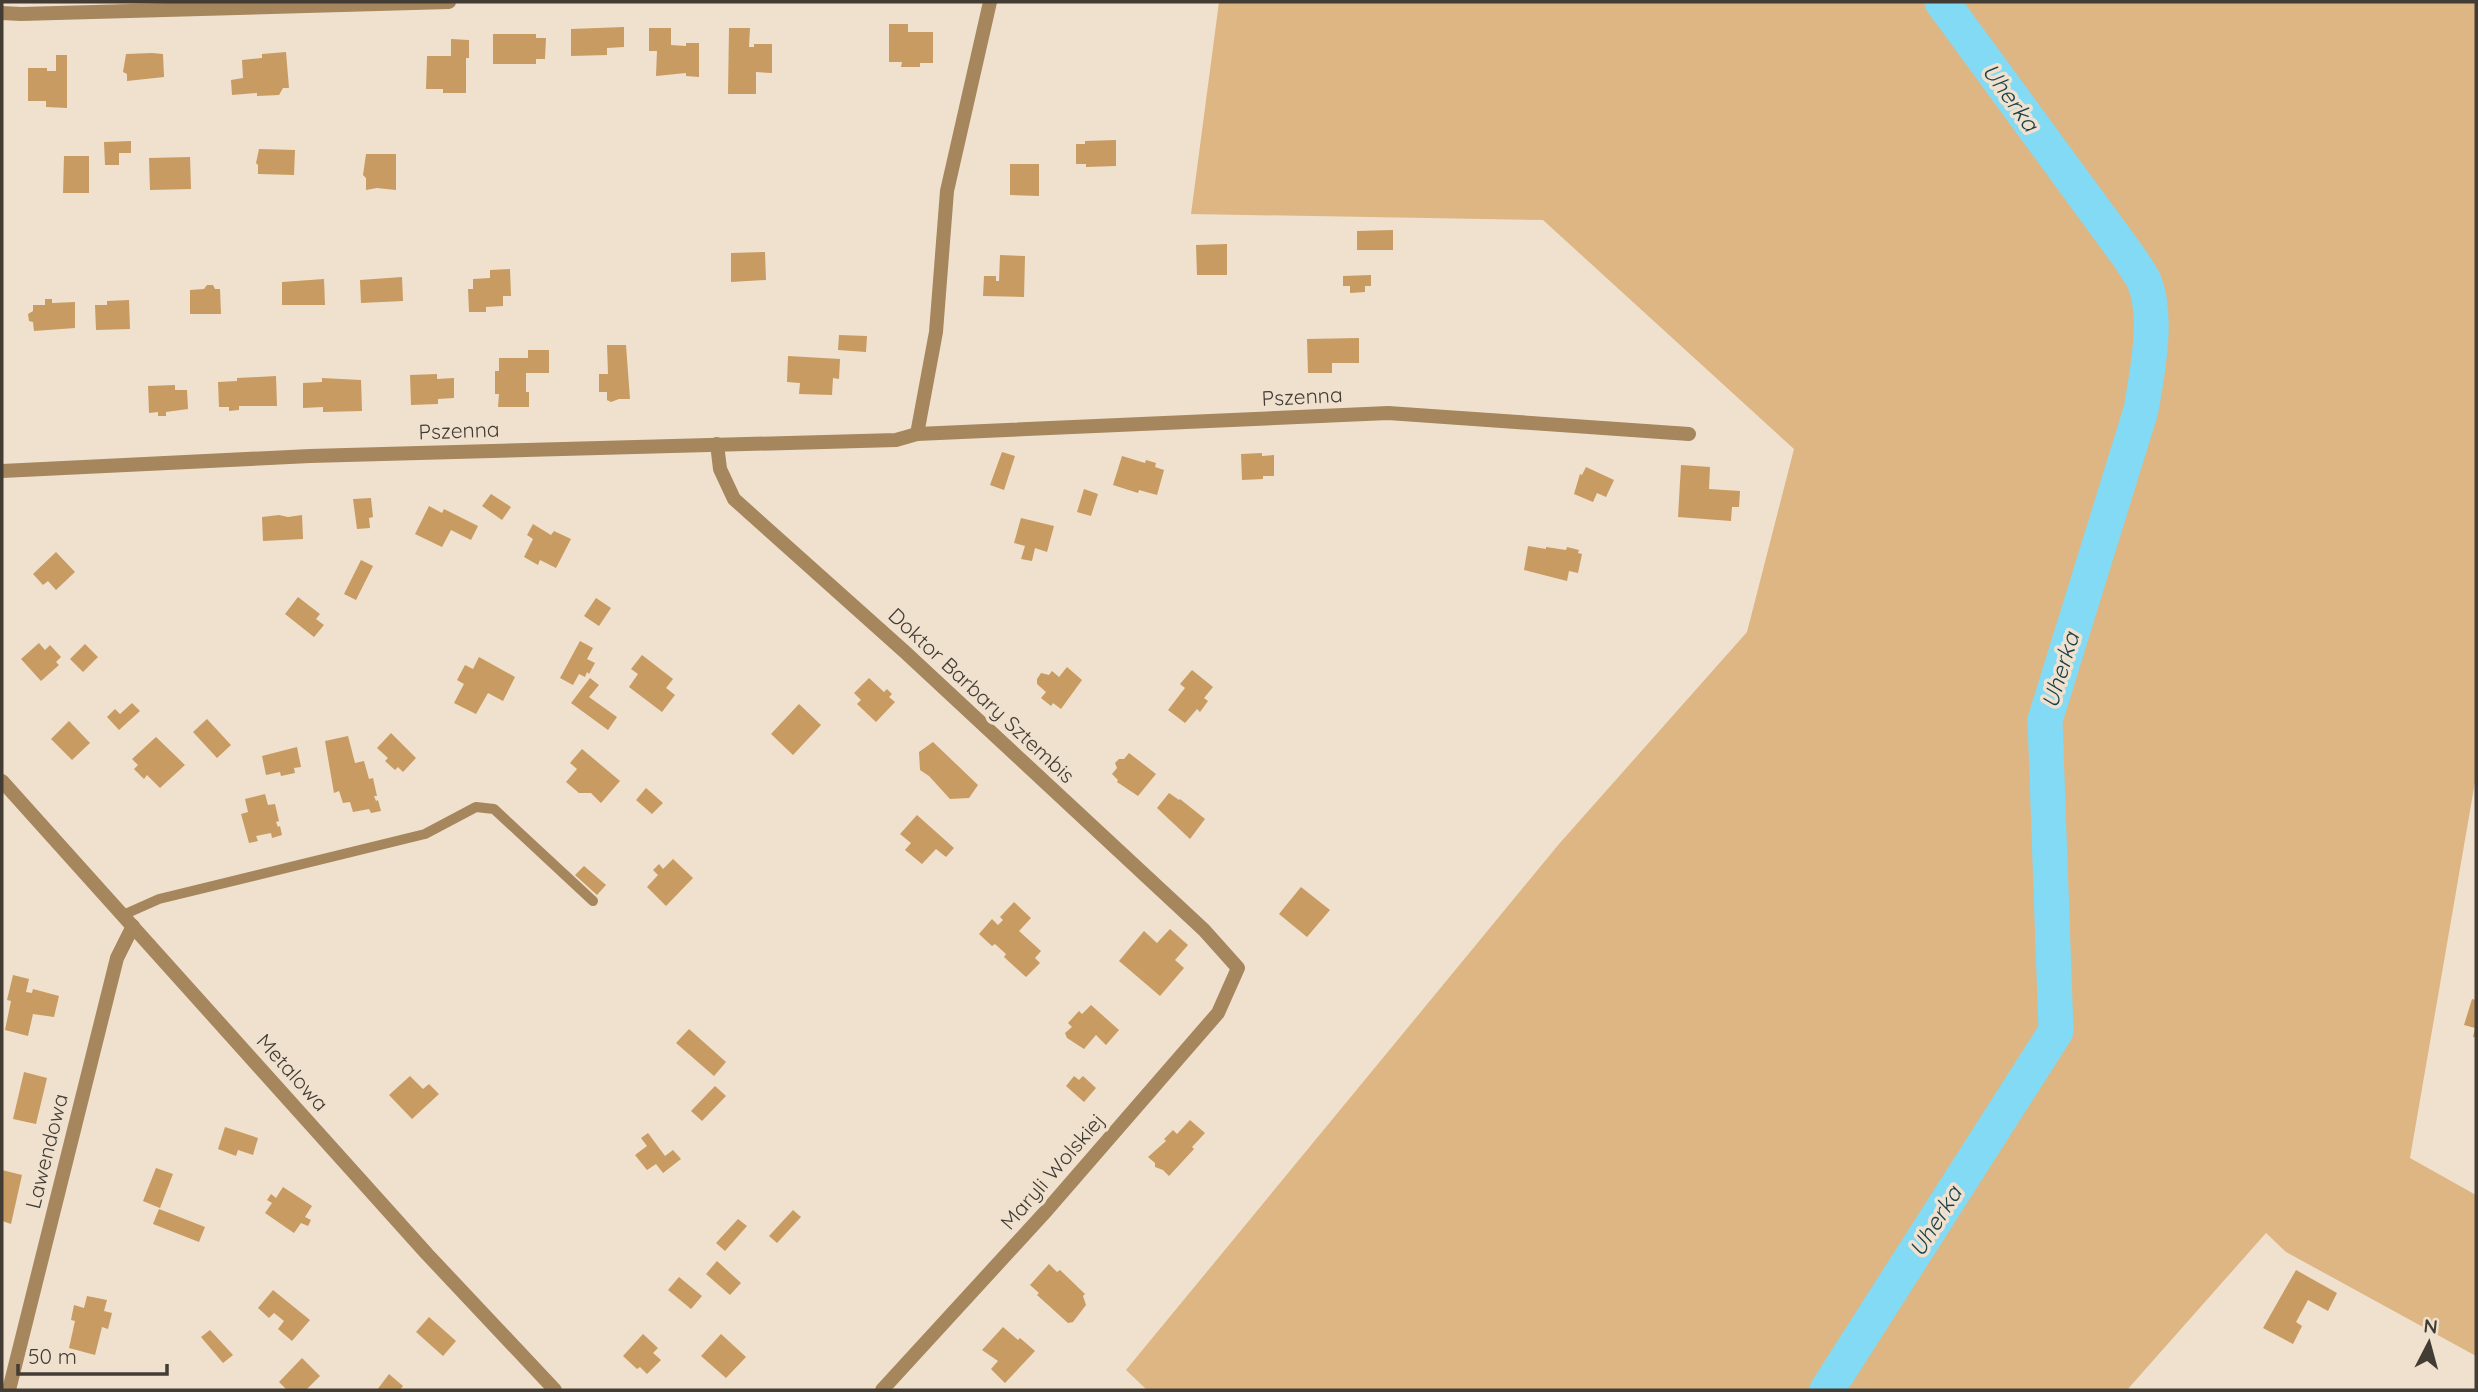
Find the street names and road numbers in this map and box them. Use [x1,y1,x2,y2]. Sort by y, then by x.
street label: Pszenna [1261,381,1343,411]
street label: Pszenna [418,416,500,444]
street label: Doktor Barbary Sztembis [883,602,1081,788]
street label: Metalowa [252,1028,334,1116]
street label: Lawendowa [19,1091,73,1211]
street label: Maryli Wolskiej [994,1107,1110,1235]

